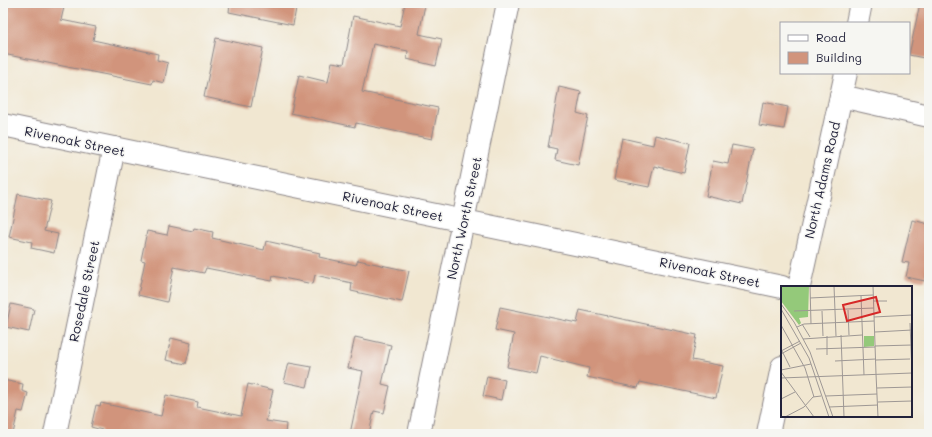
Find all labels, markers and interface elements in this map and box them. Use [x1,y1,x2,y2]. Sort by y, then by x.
legend [780,22,910,74]
text: Road [816,29,846,45]
text: Building [816,49,862,65]
street label: North Adams Road [800,120,843,240]
street label: Rivenoak Street [23,122,127,160]
street label: North Worth Street [442,155,485,281]
street label: Rivenoak Street [341,187,445,225]
street label: Rosedale Street [64,238,103,343]
street label: Rivenoak Street [658,253,762,291]
inset map [781,286,912,417]

